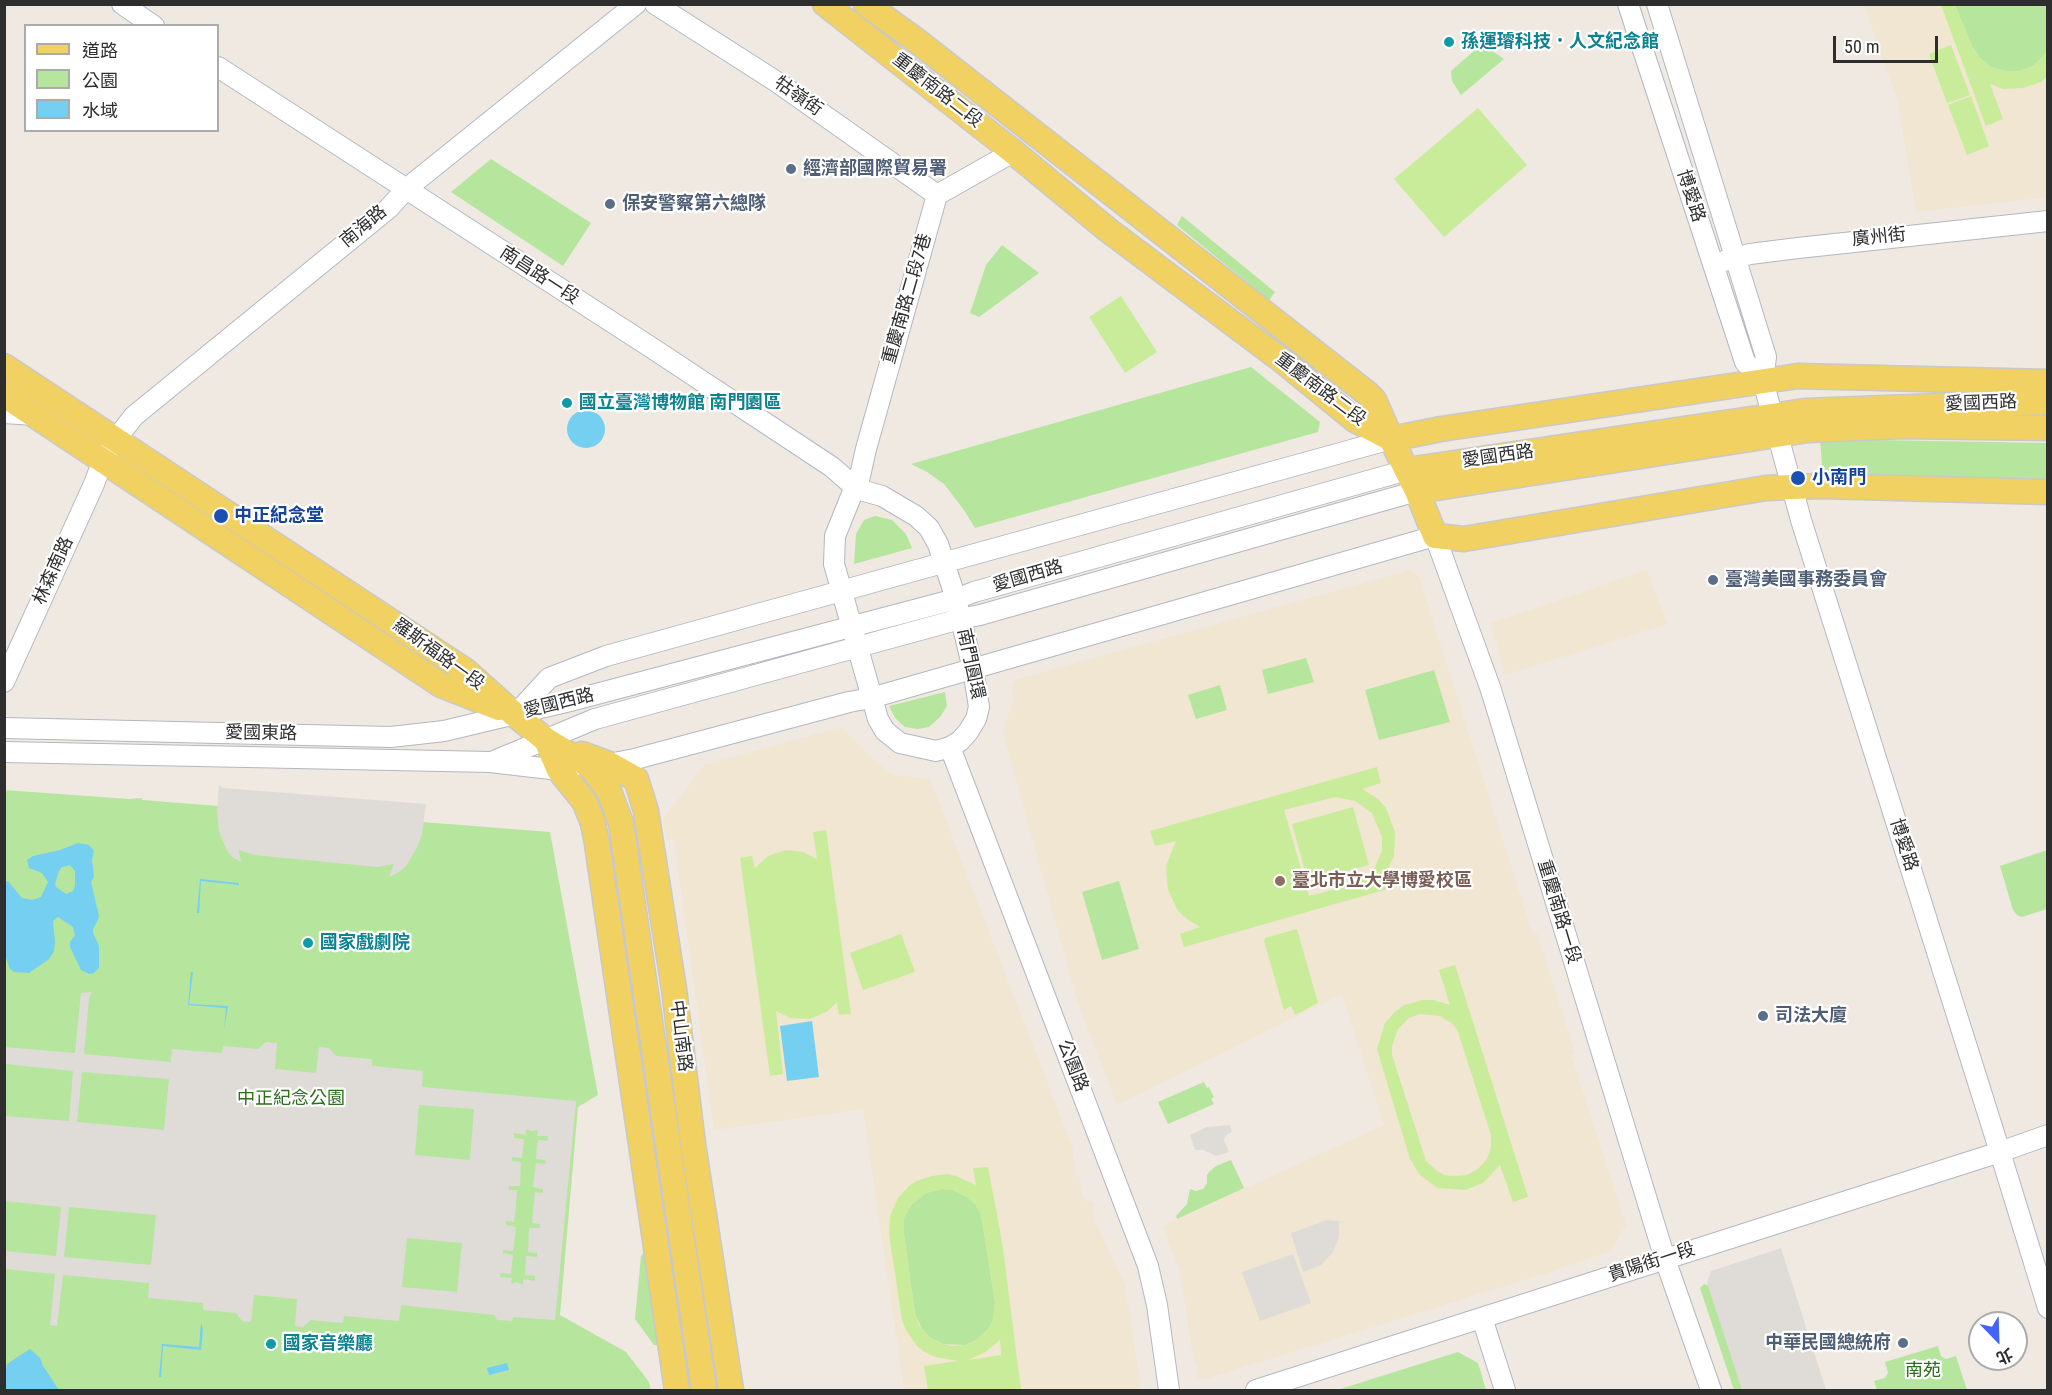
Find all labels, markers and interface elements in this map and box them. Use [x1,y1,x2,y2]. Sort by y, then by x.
legend [24,24,219,132]
scale bar [1836,24,1941,62]
place label: 孫運璿科技．人文紀念館 [1461,31,1659,53]
marker: 孫運璿科技．人文紀念館 [1442,35,1456,49]
text: 50 m [1844,36,1879,57]
text: 道路 [82,40,118,61]
street label: 重慶南路二段 [888,49,986,133]
text: 公園 [82,70,118,91]
street label: 牯嶺街 [770,73,826,121]
text: 水域 [82,100,118,121]
place label: 經濟部國際貿易署 [803,158,947,180]
marker: 經濟部國際貿易署 [784,162,798,176]
street label: 博愛路 [1671,167,1709,225]
place label: 保安警察第六總隊 [622,193,766,215]
marker: 保安警察第六總隊 [603,197,617,211]
street label: 南海路 [336,201,392,253]
street label: 廣州街 [1851,224,1907,252]
street label: 重慶南路二段7巷 [879,231,937,367]
street label: 南昌路一段 [495,242,583,310]
street label: 重慶南路二段 [1270,349,1370,431]
place label: 國立臺灣博物館 南門園區 [579,392,781,414]
street label: 愛國西路 [1945,392,2017,416]
marker: 國立臺灣博物館 南門園區 [560,396,574,410]
street label: 愛國西路 [1461,441,1535,473]
place label: 小南門 [1812,467,1866,489]
marker: 小南門 [1789,469,1807,487]
place label: 中正紀念堂 [234,505,324,527]
marker: 中正紀念堂 [212,507,230,525]
street label: 林森南路 [29,534,79,608]
street label: 愛國西路 [990,557,1066,597]
place label: 臺灣美國事務委員會 [1725,569,1887,591]
marker: 臺灣美國事務委員會 [1706,573,1720,587]
street label: 羅斯福路一段 [388,615,488,695]
street label: 南門圓環 [952,627,988,701]
street label: 愛國西路 [521,685,597,723]
street label: 愛國東路 [225,723,297,745]
street label: 博愛路 [1884,816,1922,874]
street label: 重慶南路一段 [1532,857,1584,967]
place label: 臺北市立大學博愛校區 [1292,870,1472,892]
marker: 臺北市立大學博愛校區 [1273,874,1287,888]
place label: 國家戲劇院 [320,932,410,954]
marker: 國家戲劇院 [301,936,315,950]
street label: 中山南路 [665,999,695,1073]
place label: 司法大廈 [1775,1005,1847,1027]
marker: 司法大廈 [1756,1009,1770,1023]
street label: 公園路 [1052,1037,1092,1095]
park label: 中正紀念公園 [237,1088,345,1110]
street label: 貴陽街一段 [1606,1239,1698,1287]
north arrow [1968,1311,2028,1371]
place label: 中華民國總統府 [1765,1332,1891,1354]
place label: 國家音樂廳 [283,1333,373,1355]
marker: 中華民國總統府 [1896,1336,1910,1350]
marker: 國家音樂廳 [264,1337,278,1351]
text: 北 [1993,1344,2016,1368]
park label: 南苑 [1905,1360,1941,1382]

